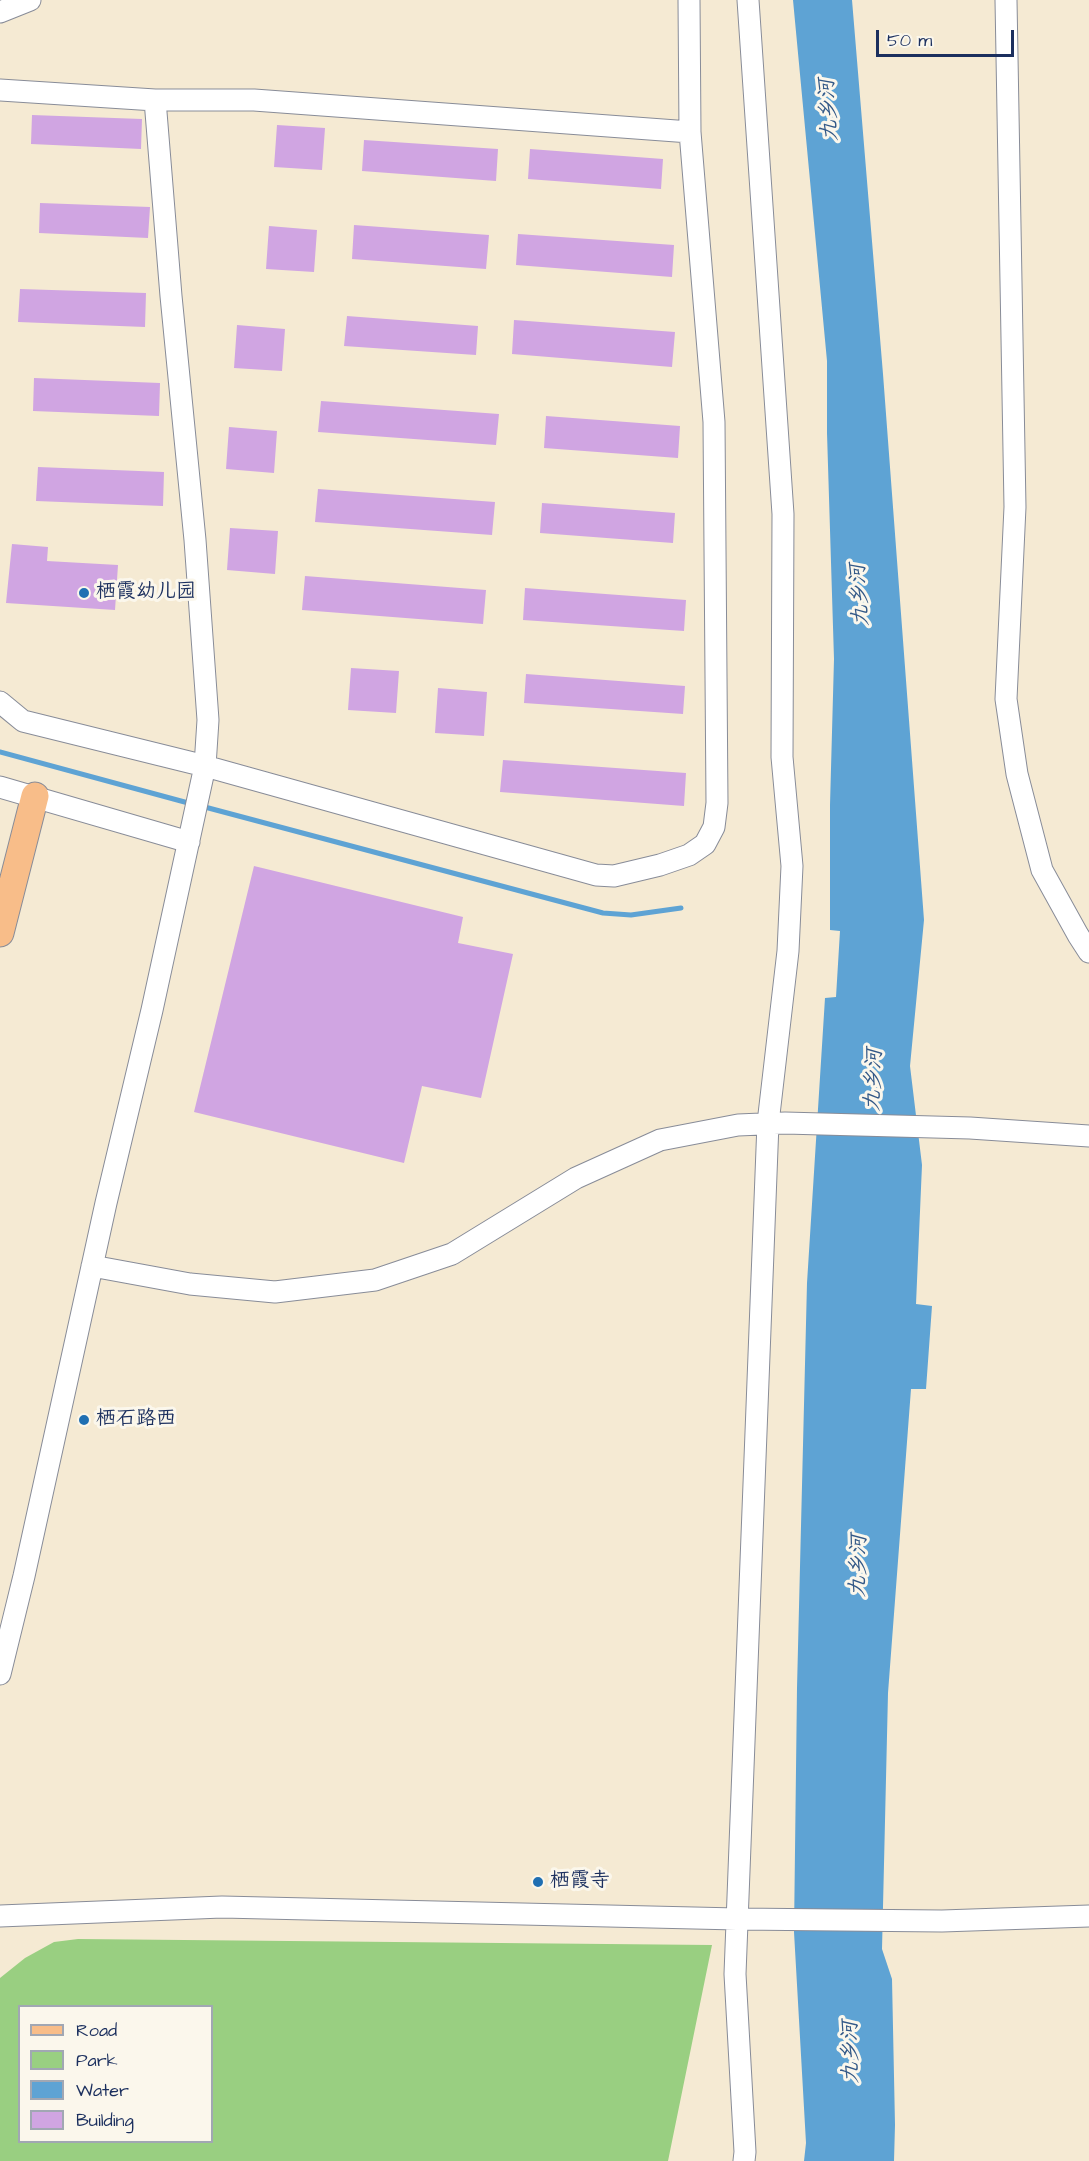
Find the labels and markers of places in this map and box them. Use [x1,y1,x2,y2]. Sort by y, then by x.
place label: 栖霞幼儿园 [96,581,196,605]
marker: 栖霞幼儿园 [77,586,91,600]
place label: 栖石路西 [96,1408,176,1432]
marker: 栖石路西 [77,1413,91,1427]
place label: 栖霞寺 [550,1870,610,1894]
marker: 栖霞寺 [531,1875,545,1889]

